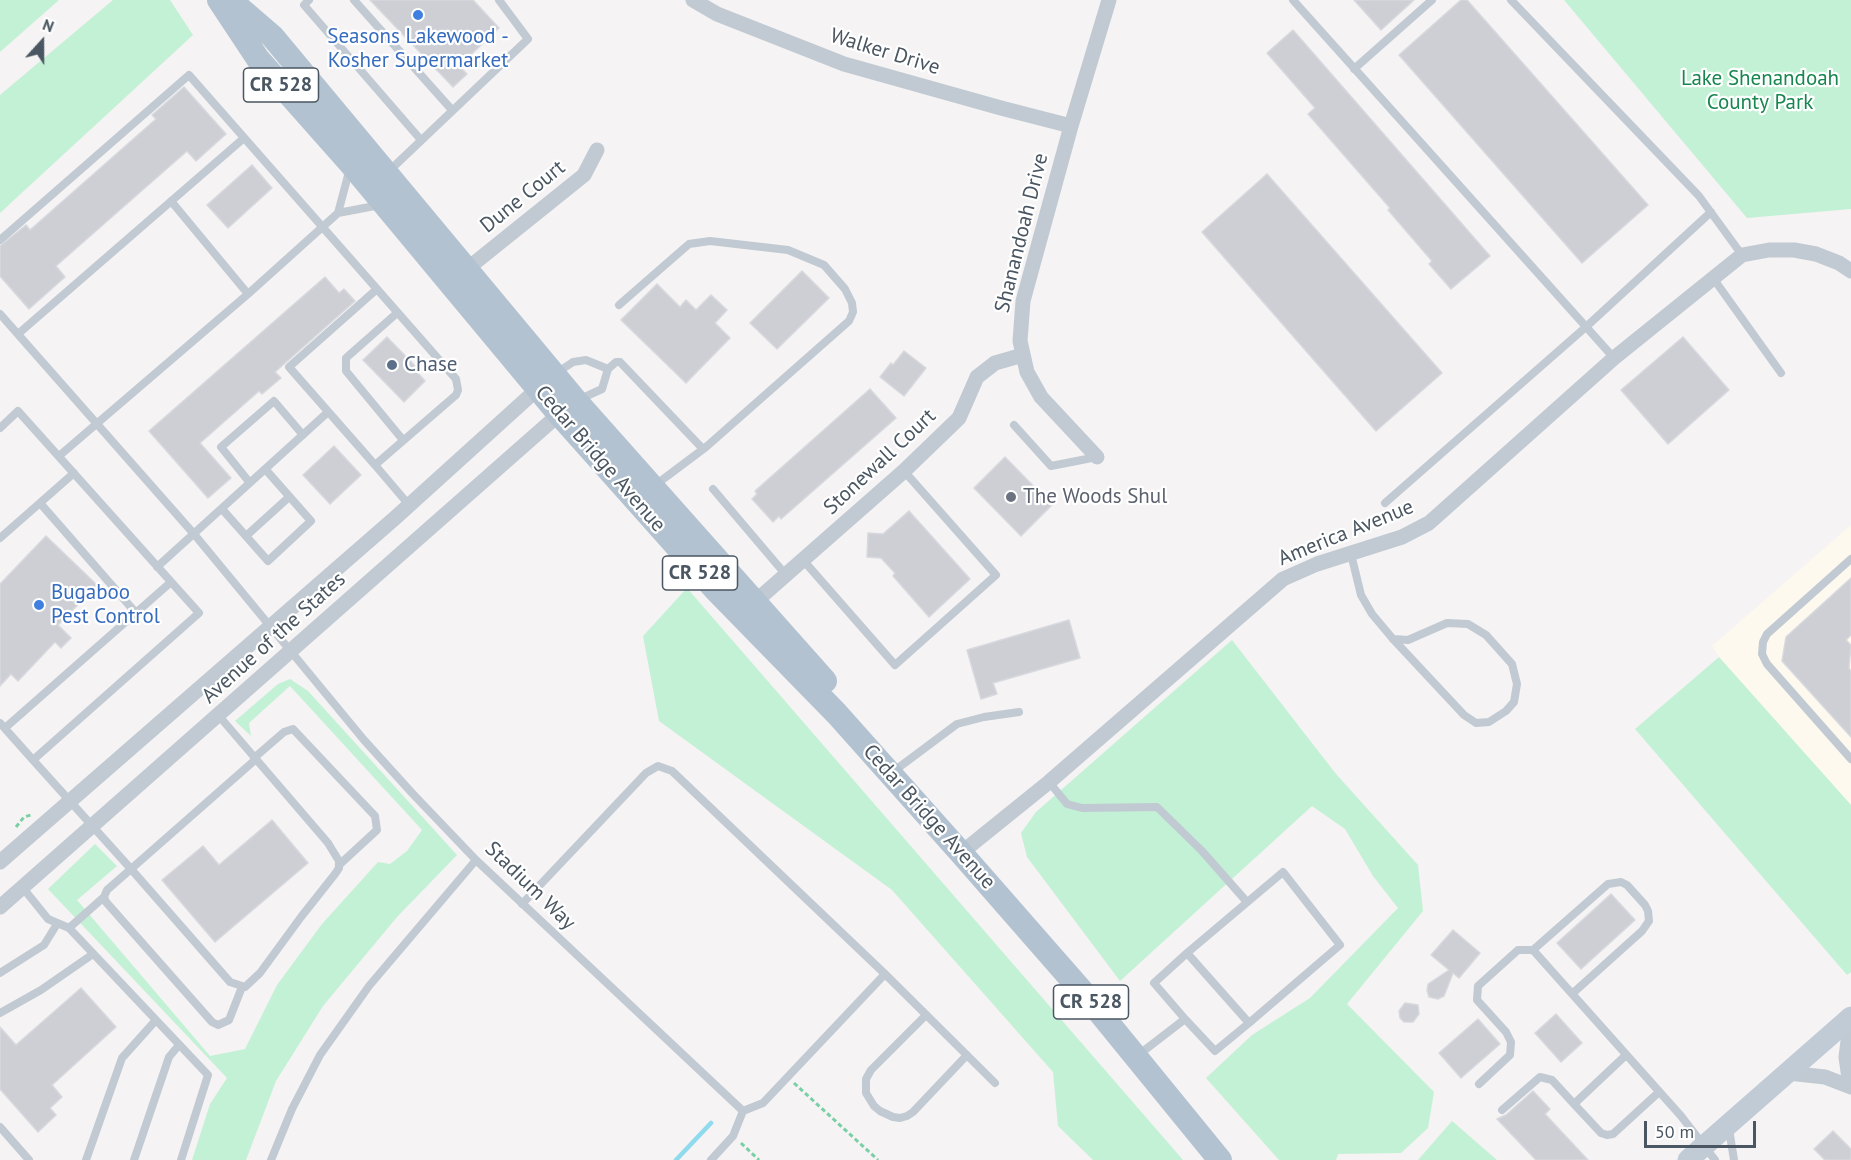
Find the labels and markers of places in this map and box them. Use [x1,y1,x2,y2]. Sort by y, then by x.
marker: Seasons Lakewood - Kosher Supermarket [411,8,425,22]
place label: Seasons Lakewood - Kosher Supermarket [327,24,509,74]
place label: Chase [404,352,457,378]
marker: Chase [385,358,399,372]
place label: The Woods Shul [1023,484,1167,510]
marker: The Woods Shul [1004,490,1018,504]
place label: Bugaboo Pest Control [51,580,160,630]
marker: Bugaboo Pest Control [32,598,46,612]

